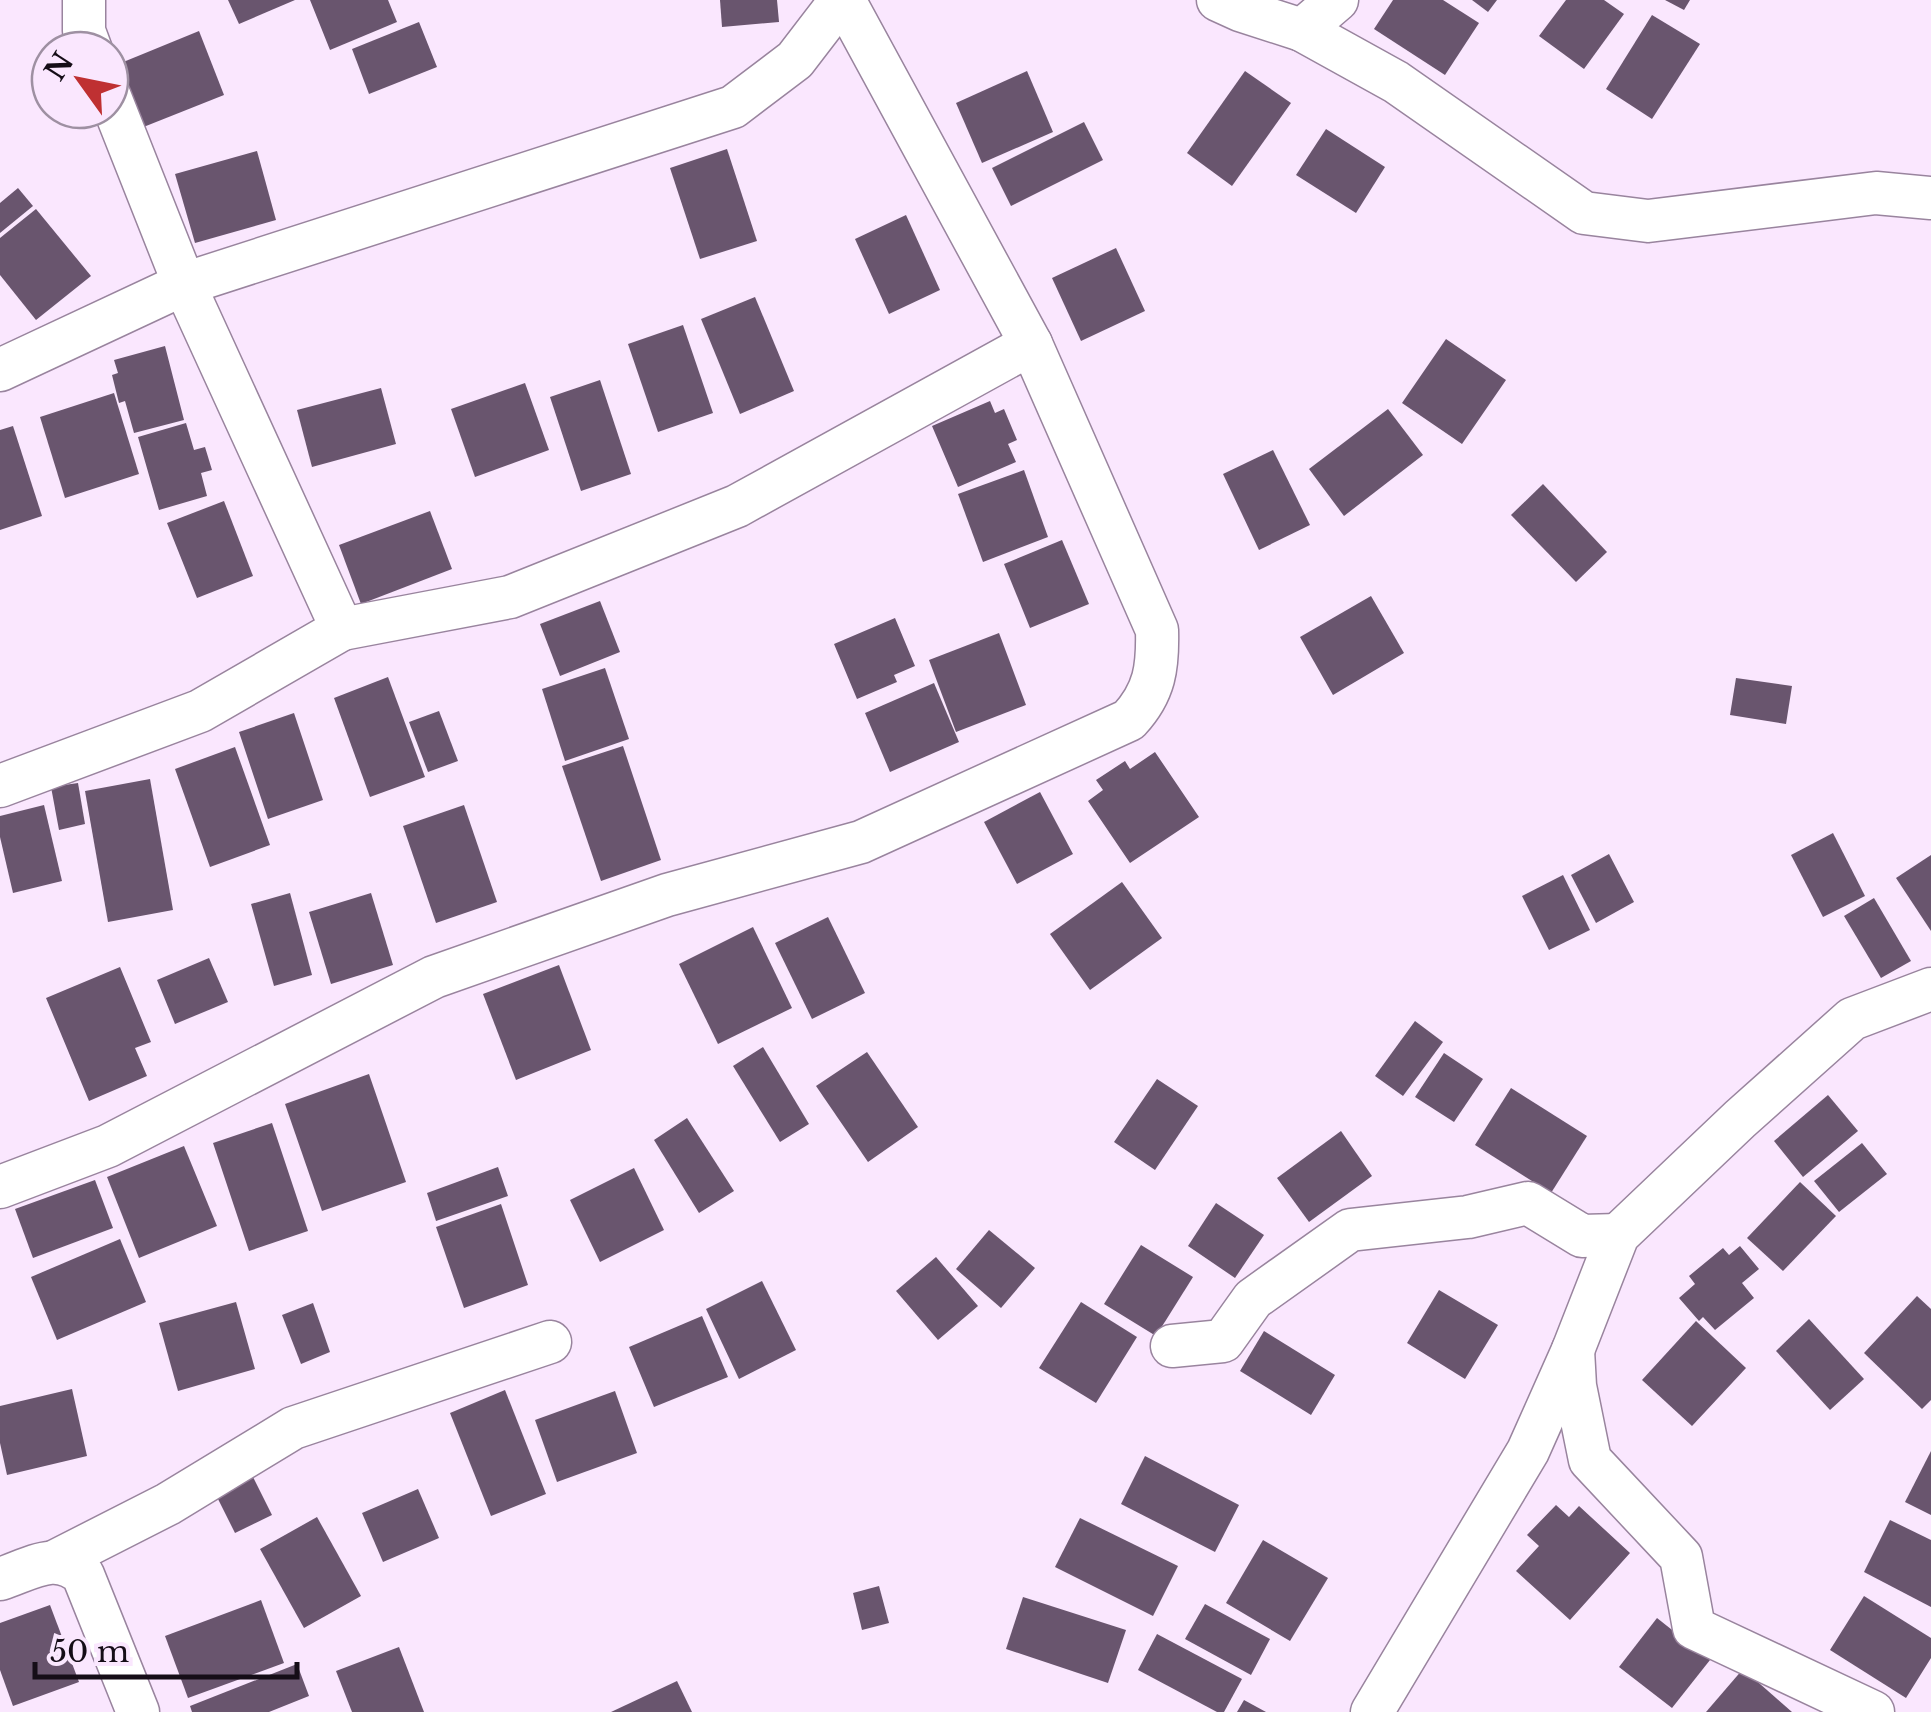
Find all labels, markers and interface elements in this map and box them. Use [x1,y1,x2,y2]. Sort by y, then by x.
north arrow [30,30,130,130]
text: N [38,46,81,87]
scale bar [35,1617,298,1679]
text: 50 m [50,1633,129,1670]

